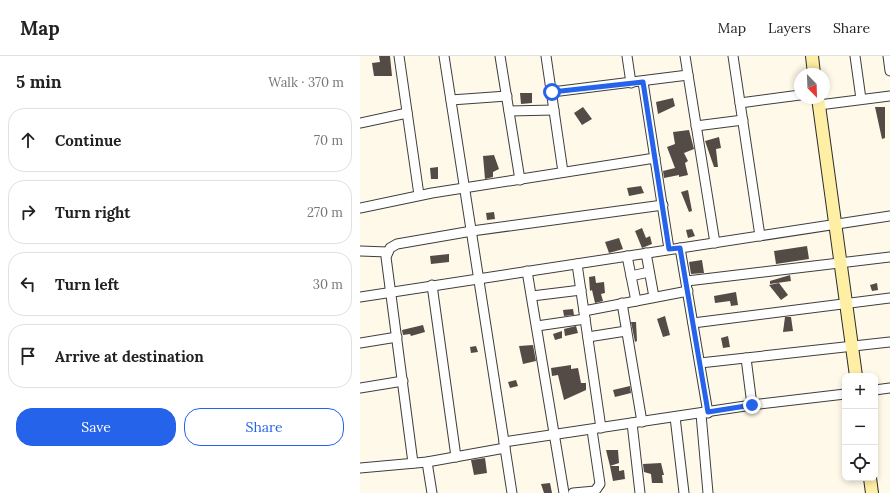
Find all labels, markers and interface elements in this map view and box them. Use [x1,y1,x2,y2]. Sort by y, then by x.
text: Map [20,16,60,40]
text: Map [718,19,746,37]
text: Layers [768,19,811,37]
text: Share [833,19,870,37]
north arrow [794,68,830,104]
text: 5 min [16,71,62,93]
text: Walk · 370 m [268,74,344,91]
route start [543,83,561,101]
icon: ahead [17,129,39,151]
text: Continue [55,131,121,150]
text: 70 m [314,132,343,149]
icon: right [17,201,39,223]
text: Turn right [55,203,131,222]
text: 270 m [307,204,343,221]
icon: left [17,273,39,295]
text: Turn left [55,275,119,294]
text: 30 m [313,276,343,293]
icon: arrive [17,345,39,367]
text: Arrive at destination [55,347,204,366]
map controls [842,373,878,481]
button: + [842,373,878,409]
route end [743,396,761,414]
button: Save [16,408,176,446]
button: Share [184,408,344,446]
button: − [842,409,878,445]
button: locate [842,445,878,481]

